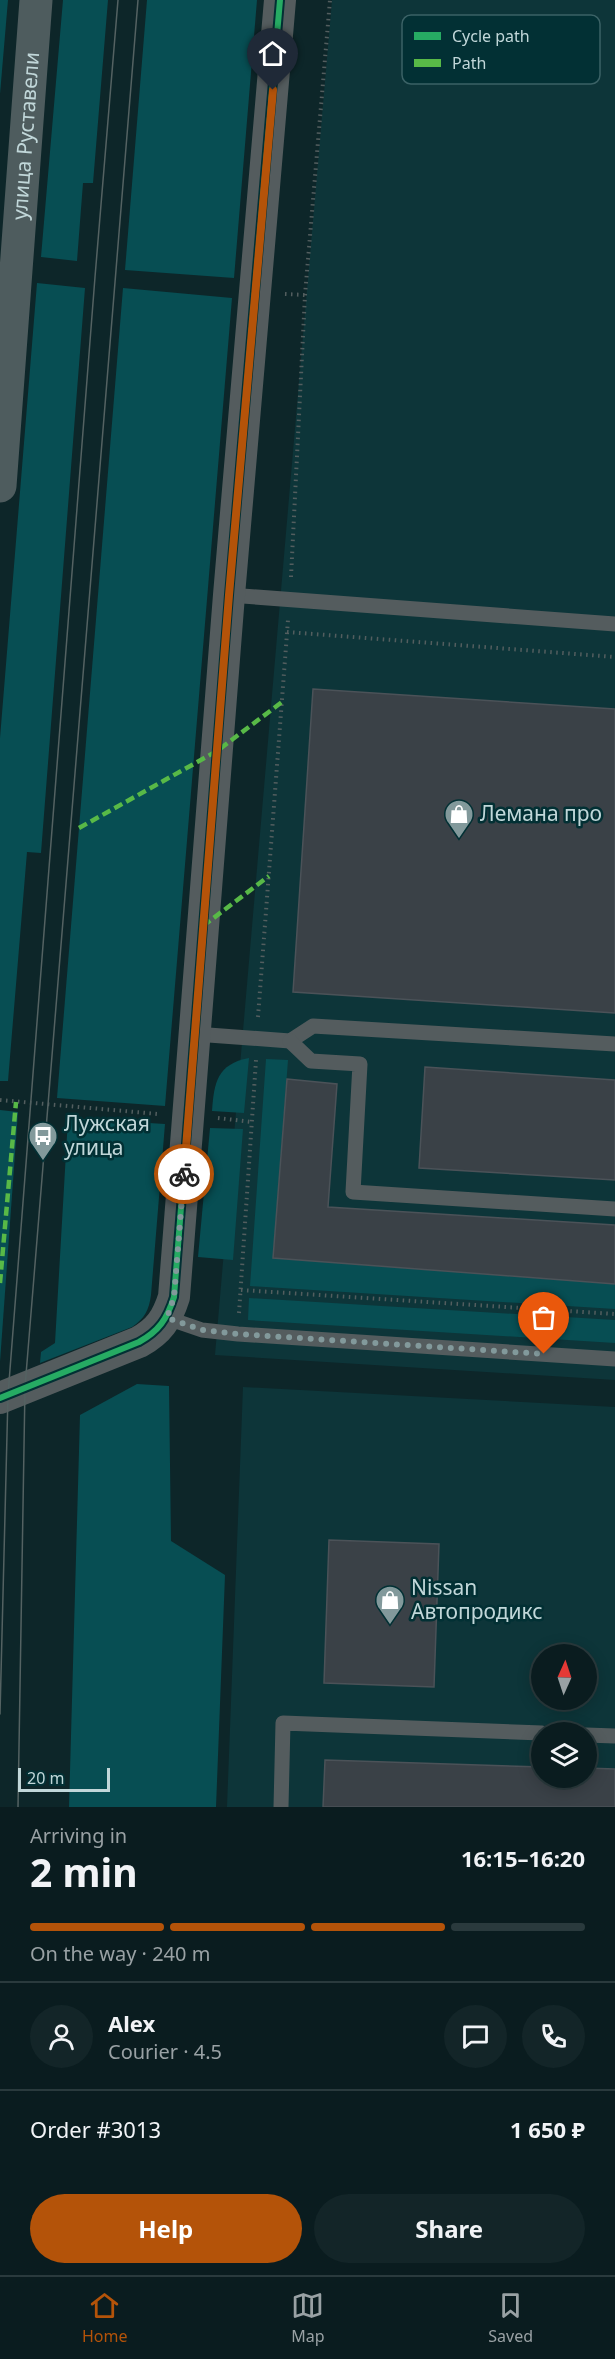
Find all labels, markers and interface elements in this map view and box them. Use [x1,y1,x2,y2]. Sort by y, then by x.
legend [402,15,600,84]
text: Cycle path [452,25,530,47]
pin [247,28,298,90]
icon: home [256,37,289,70]
street label: улица Руставели [5,51,45,221]
text: Path [452,52,486,74]
shop icon: Лемана про [443,798,475,840]
place label: Лемана про [480,799,602,827]
place label: Лужская улица [64,1109,150,1161]
bus stop icon: Лужская улица [27,1120,59,1162]
courier [154,1144,214,1204]
icon: bike [168,1158,201,1191]
pin [518,1292,569,1354]
icon: bag [527,1301,560,1334]
place label: Nissan Автопродикс [411,1573,543,1625]
shop icon: Nissan Автопродикс [374,1584,406,1626]
north arrow [531,1644,597,1710]
map controls [531,1644,597,1788]
button: layers [531,1722,597,1788]
scale bar [18,1765,110,1792]
text: 20 m [27,1767,64,1789]
text: Arriving in [30,1822,127,1849]
text: 16:15–16:20 [461,1843,585,1873]
text: 2 min [30,1845,137,1898]
text: On the way · 240 m [30,1940,210,1967]
button: person [30,2005,93,2068]
button: chat [444,2005,507,2068]
button: phone [522,2005,585,2068]
text: Alex [108,2008,155,2038]
text: Courier · 4.5 [108,2038,222,2065]
text: Order #3013 [30,2114,161,2144]
text: 1 650 ₽ [510,2114,585,2144]
button: Help [30,2194,302,2263]
button: Share [314,2194,585,2263]
tab: Home [82,2289,127,2347]
tab: Map [291,2289,325,2347]
tab: Saved [488,2289,533,2347]

